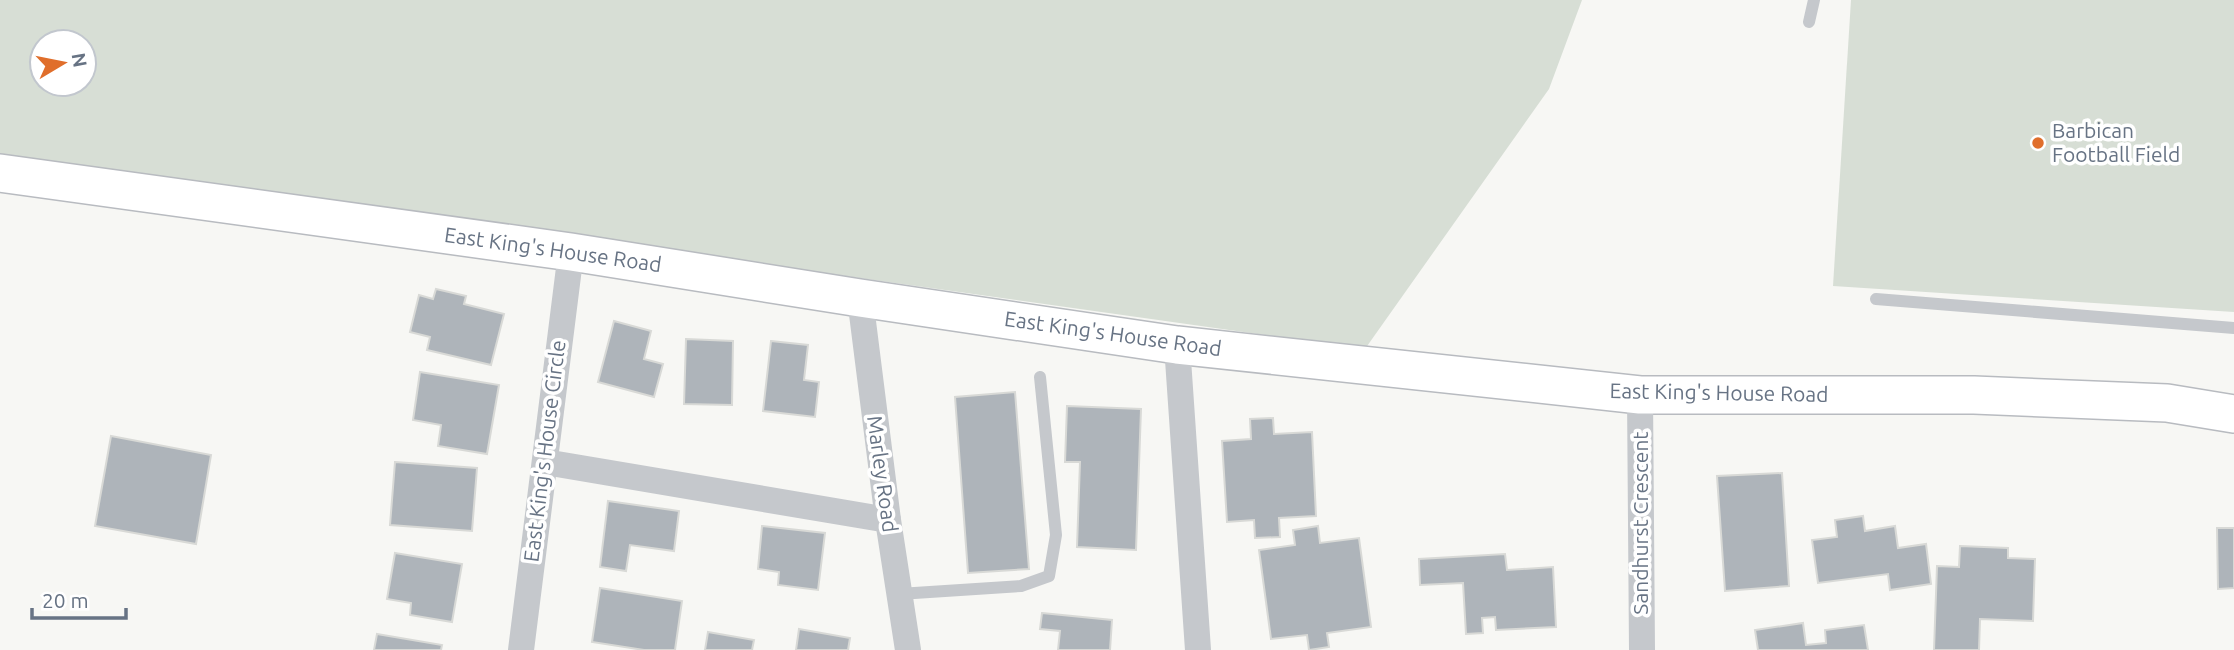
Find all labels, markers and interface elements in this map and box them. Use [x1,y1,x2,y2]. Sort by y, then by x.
north arrow [28,28,98,98]
text: N [68,51,92,69]
place label: Barbican Football Field [2052,118,2180,166]
marker: Barbican Football Field [2030,135,2046,151]
street label: East King's House Road [443,222,663,276]
street label: East King's House Road [1003,306,1223,360]
street label: East King's House Circle [518,339,570,563]
street label: East King's House Road [1609,378,1829,406]
street label: Marley Road [863,414,903,534]
street label: Sandhurst Crescent [1628,431,1652,615]
scale bar [32,576,126,620]
text: 20 m [42,588,89,612]

